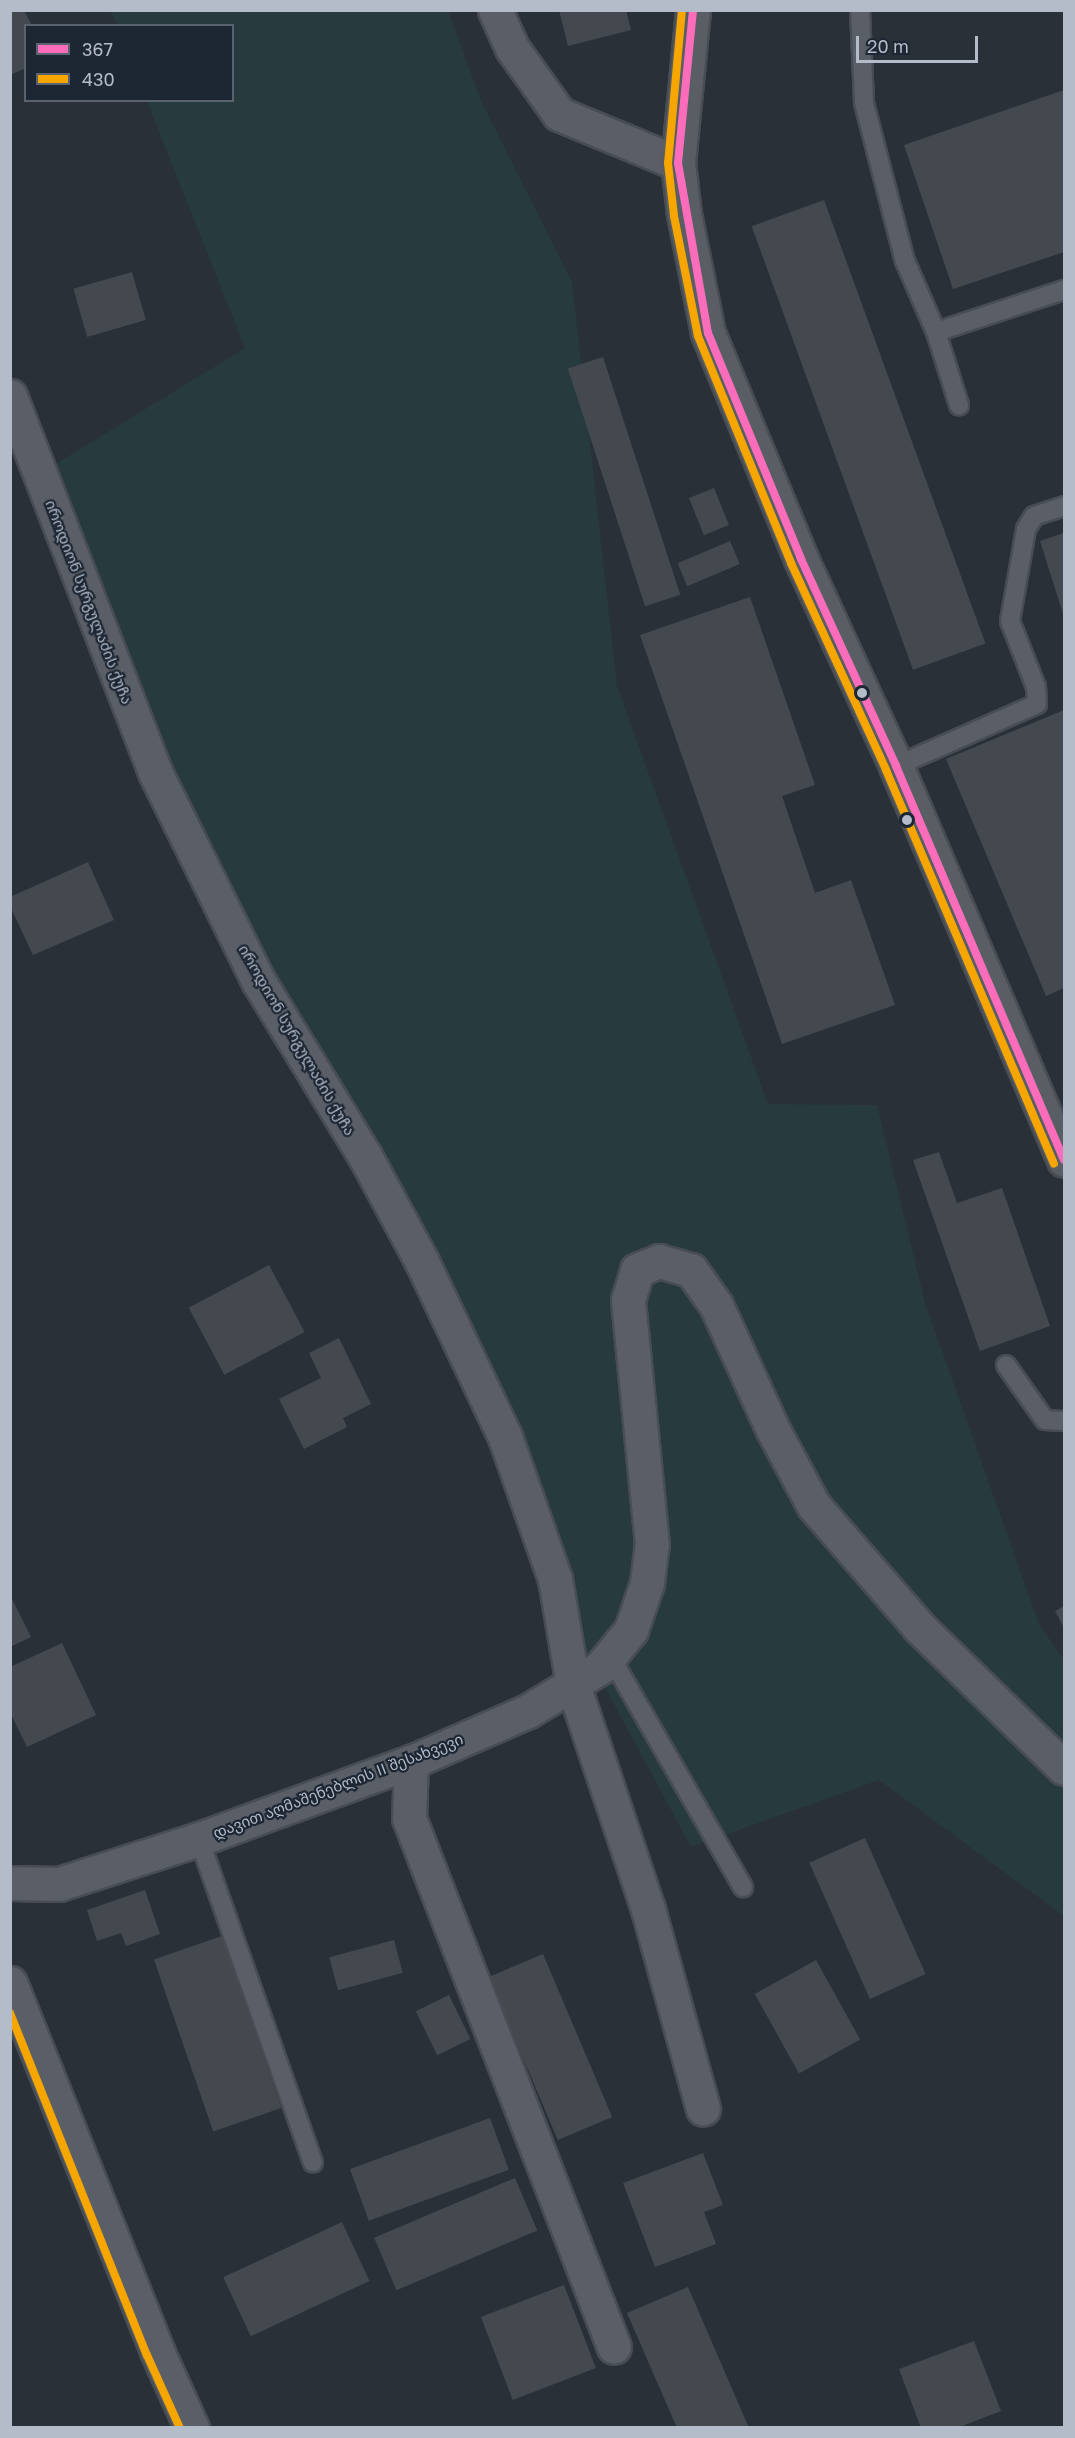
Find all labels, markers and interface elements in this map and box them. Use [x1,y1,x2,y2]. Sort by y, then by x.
legend [24,24,234,102]
scale bar [859,24,980,62]
text: 20 m [867,35,909,57]
text: 367 [82,38,113,60]
text: 430 [82,68,115,90]
street label: იროდიონ სურგულაძის ქუჩა [42,497,136,707]
unlabelled marker [856,687,868,699]
unlabelled marker [901,814,913,826]
street label: იროდიონ სურგულაძის ქუჩა [235,941,359,1139]
street label: დავით აღმაშენებლის II შესახვევი [210,1730,466,1842]

